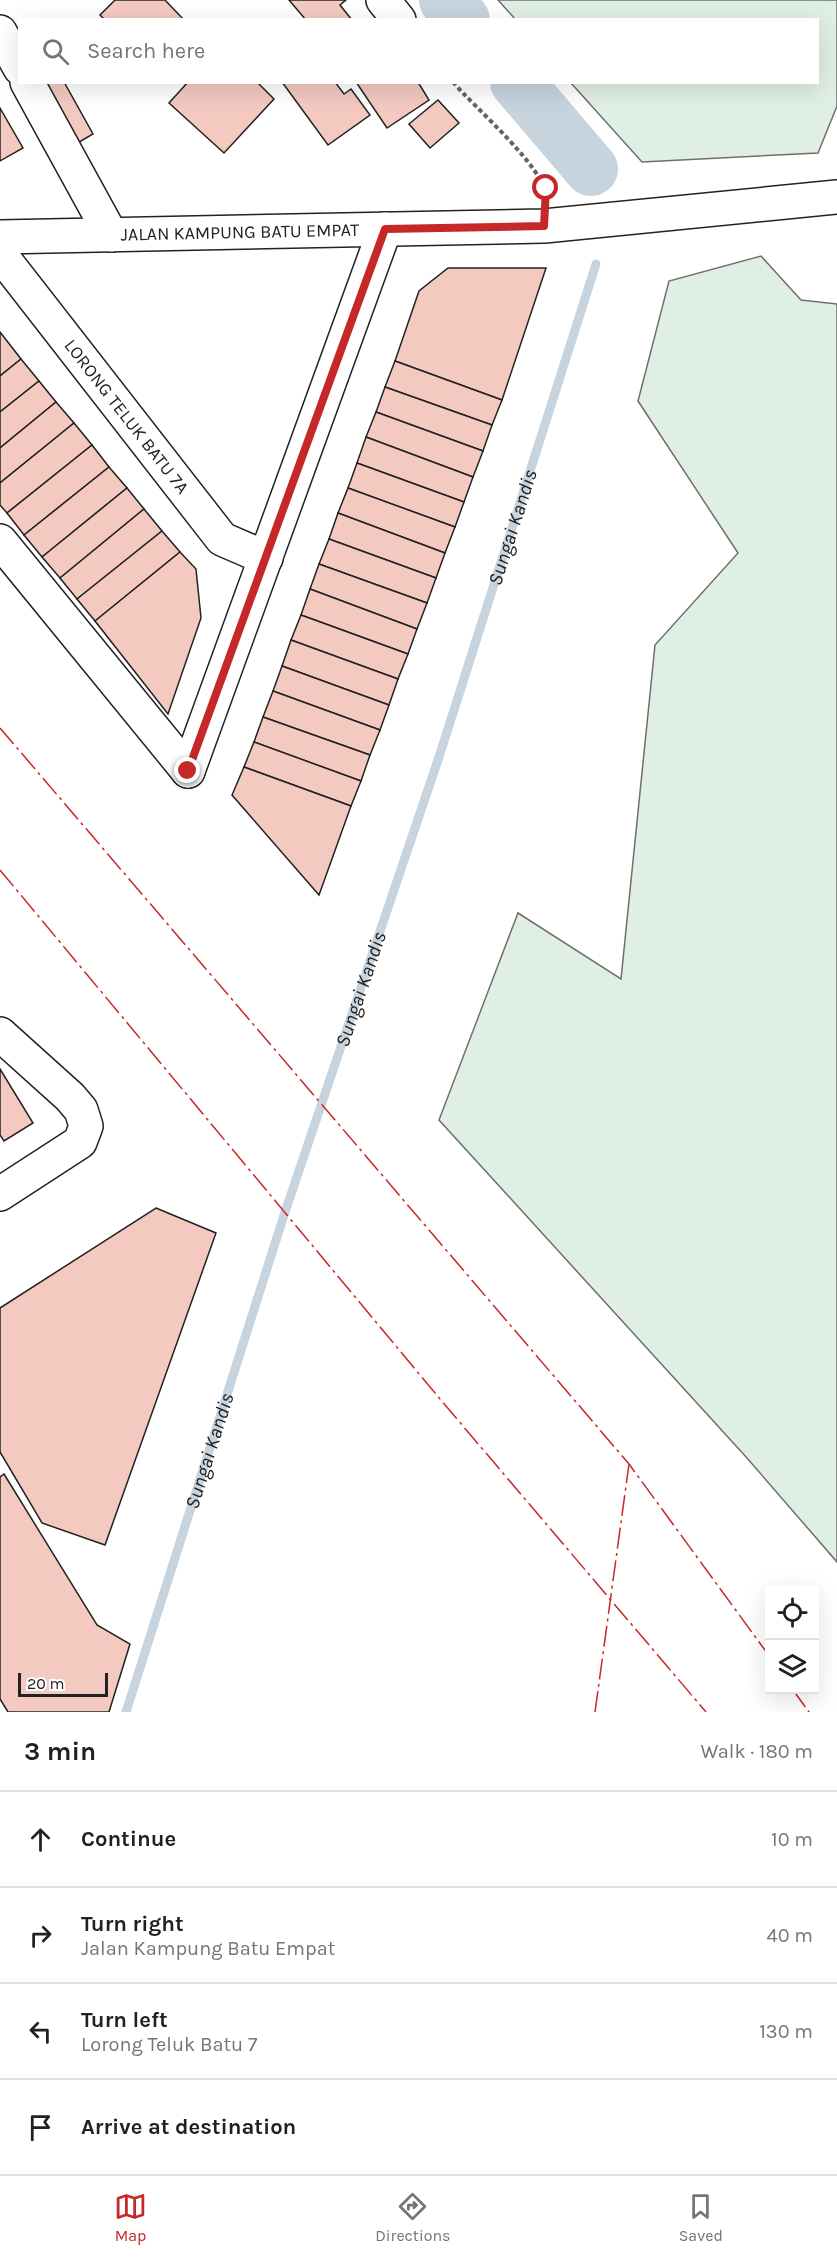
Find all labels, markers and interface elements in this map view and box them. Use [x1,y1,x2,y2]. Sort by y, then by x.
search box [18,18,819,84]
icon: search [39,35,72,68]
text: Search here [87,38,205,64]
route start [532,174,558,200]
street label: JALAN KAMPUNG BATU EMPAT [120,219,359,246]
street label: LORONG TELUK BATU 7A [60,335,194,498]
water label: Sungai Kandis [483,467,542,588]
route end [174,757,200,783]
water label: Sungai Kandis [331,929,391,1050]
water label: Sungai Kandis [180,1390,239,1512]
map controls [765,1586,819,1694]
button: locate [765,1586,819,1640]
button: layers [765,1640,819,1694]
scale bar [18,1670,108,1698]
text: 20 m [27,1674,65,1693]
text: 3 min [24,1736,96,1767]
text: Walk · 180 m [701,1740,813,1763]
icon: ahead [24,1823,57,1856]
text: Continue [81,1826,176,1852]
text: 10 m [771,1828,813,1851]
text: Turn right [81,1911,184,1937]
icon: right [24,1919,57,1952]
text: 40 m [767,1924,813,1947]
text: Jalan Kampung Batu Empat [81,1937,335,1960]
text: Turn left [81,2007,168,2033]
icon: left [24,2015,57,2048]
text: 130 m [759,2020,813,2043]
text: Lorong Teluk Batu 7 [81,2033,257,2056]
icon: arrive [24,2111,57,2144]
text: Arrive at destination [81,2114,296,2140]
tab: Map [114,2190,147,2245]
tab: Directions [375,2190,450,2245]
tab: Saved [679,2190,723,2245]

